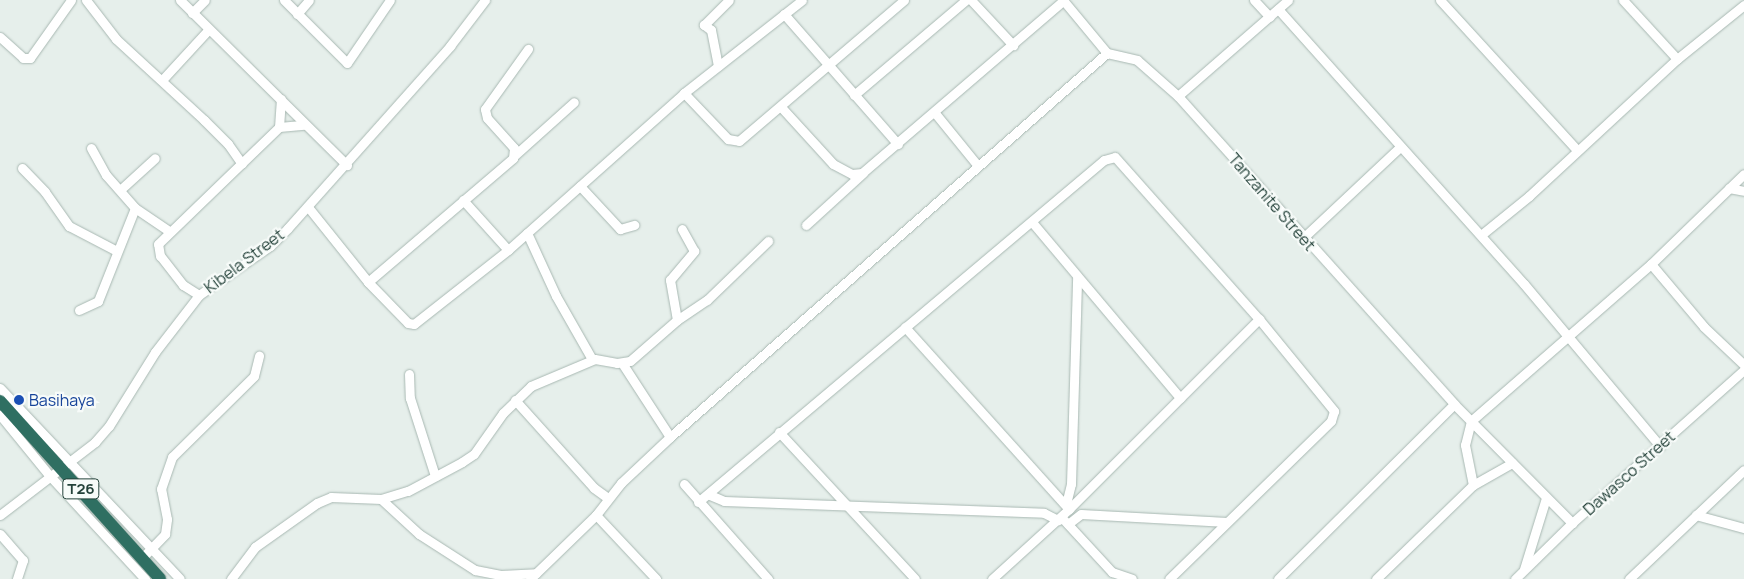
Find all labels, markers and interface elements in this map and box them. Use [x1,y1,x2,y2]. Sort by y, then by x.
street label: Tanzanite Street [1225,149,1319,255]
street label: Kibela Street [200,225,288,297]
place label: Basihaya [29,390,95,410]
marker: Basihaya [13,394,25,406]
street label: Dawasco Street [1579,427,1679,519]
road number: T26 [62,476,100,502]

